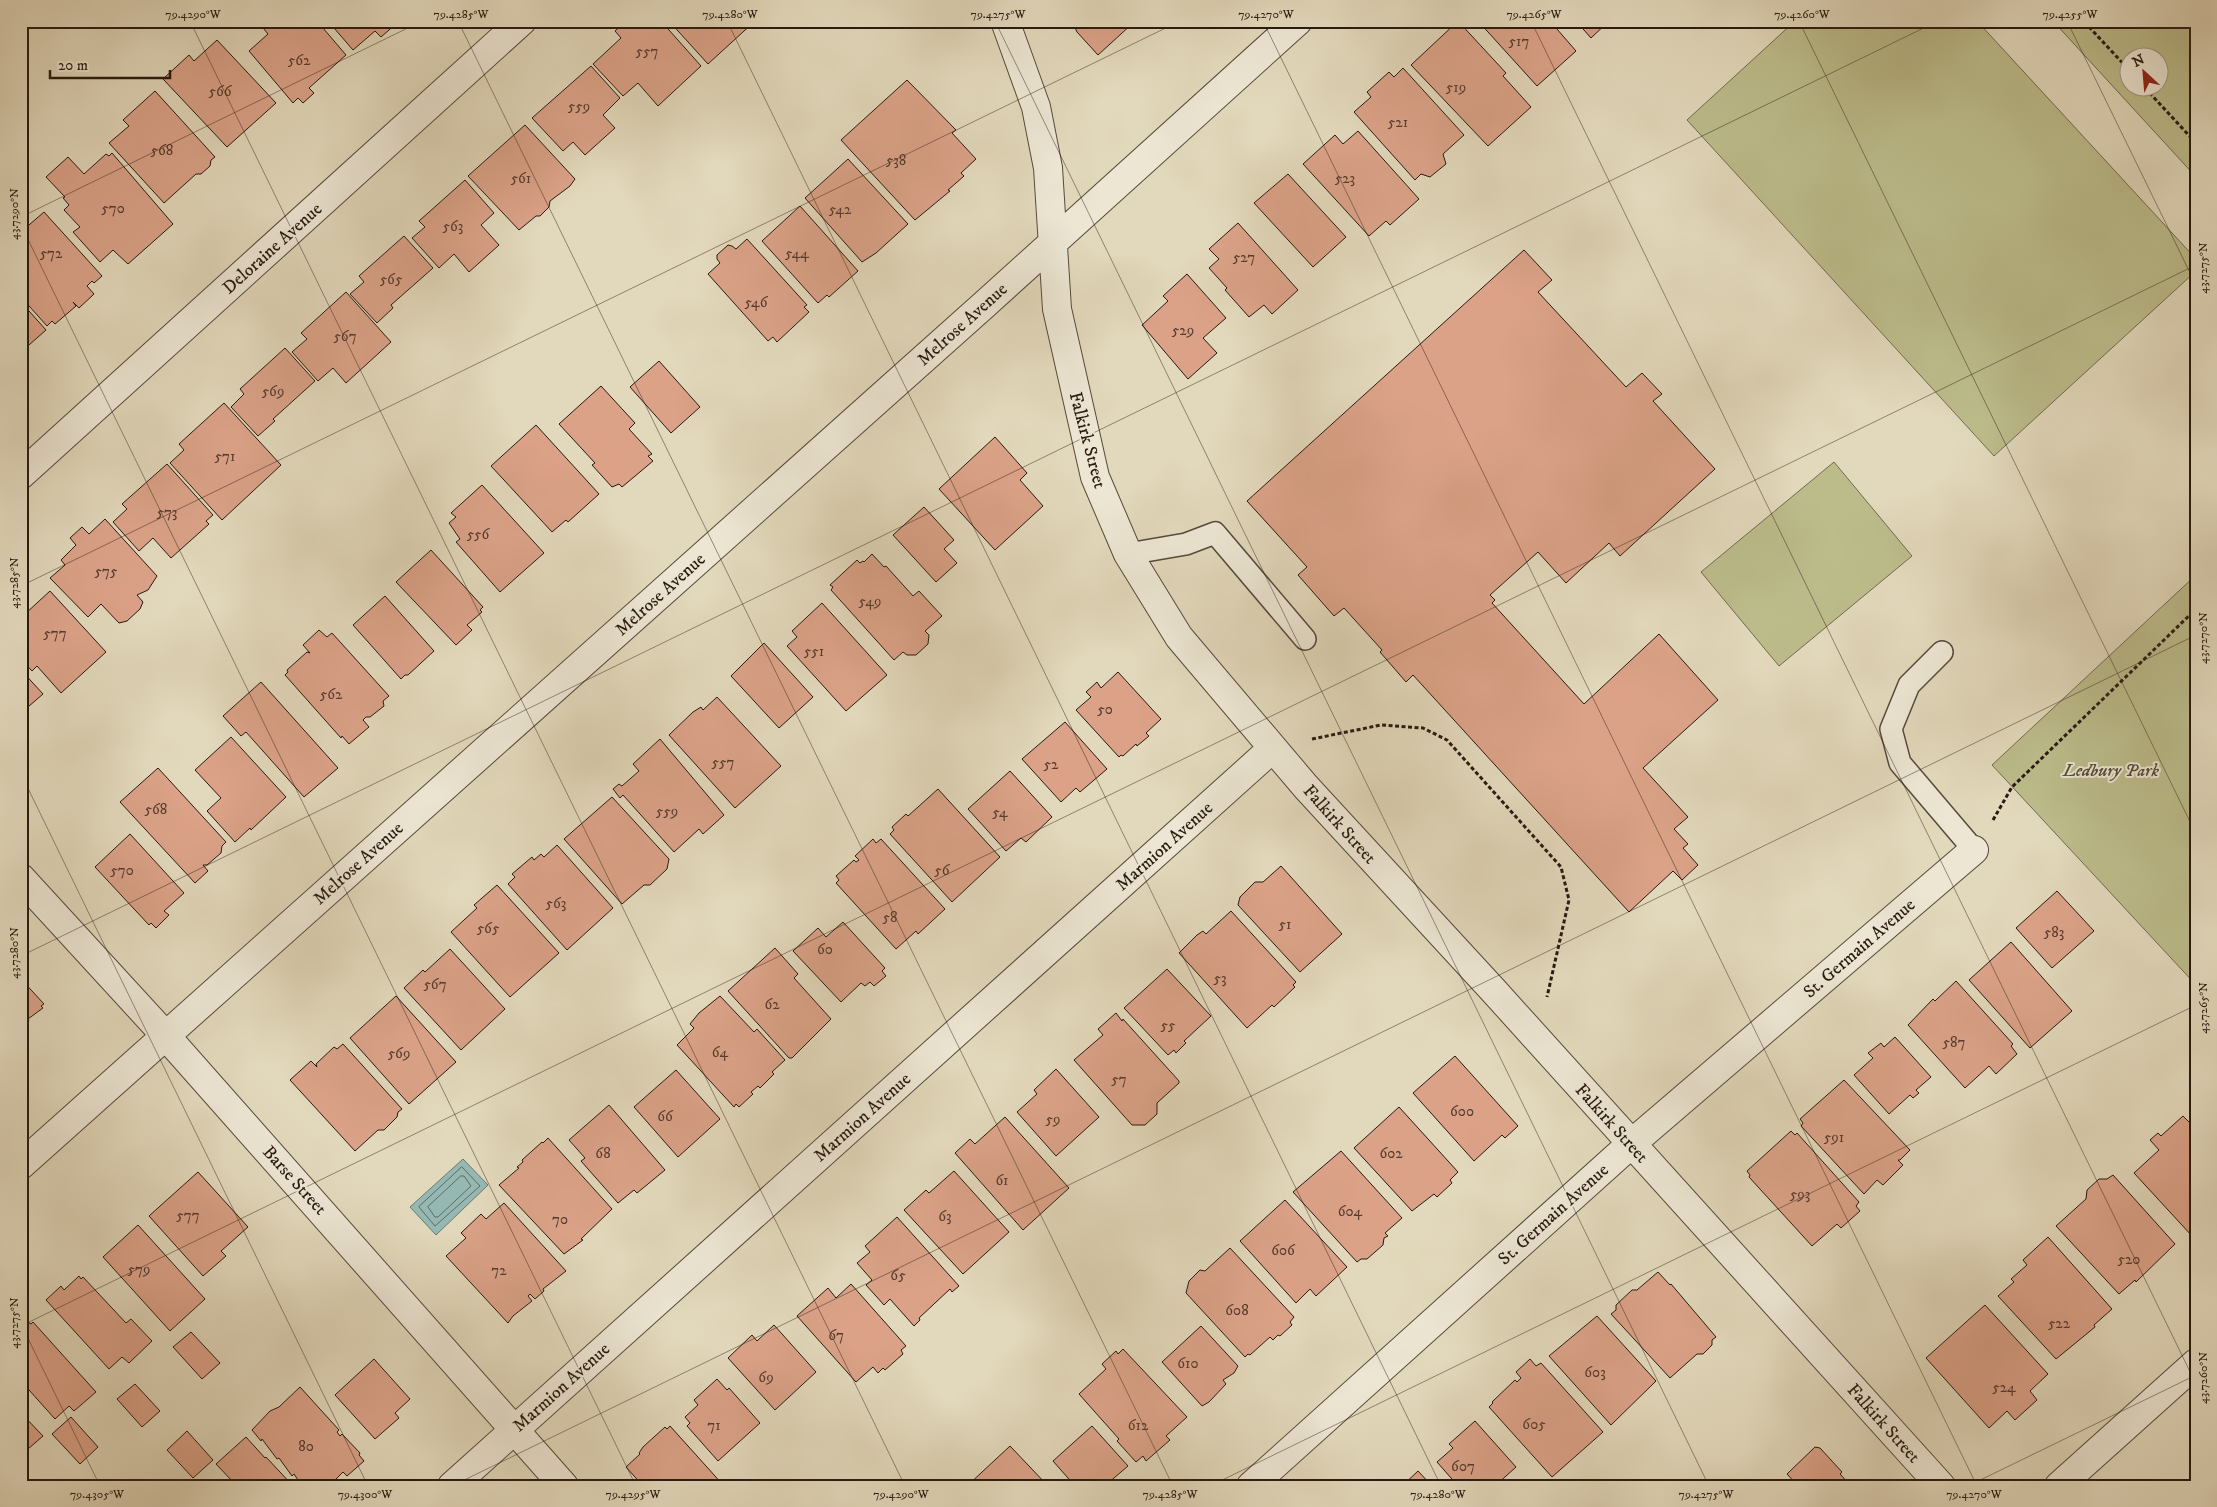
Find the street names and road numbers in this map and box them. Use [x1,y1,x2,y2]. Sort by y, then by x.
street label: Deloraine Avenue [218,198,327,299]
street label: Melrose Avenue [913,279,1012,371]
street label: Falkirk Street [1064,390,1111,491]
street label: Melrose Avenue [611,549,710,641]
street label: Falkirk Street [1298,780,1381,869]
street label: Marmion Avenue [1112,797,1218,896]
street label: Melrose Avenue [309,818,408,910]
street label: St. Germain Avenue [1799,894,1920,1003]
street label: Marmion Avenue [810,1068,916,1167]
street label: Falkirk Street [1570,1079,1653,1168]
street label: Barse Street [257,1141,331,1220]
street label: St. Germain Avenue [1494,1159,1613,1270]
street label: Marmion Avenue [509,1338,615,1437]
street label: Falkirk Street [1842,1379,1925,1468]

